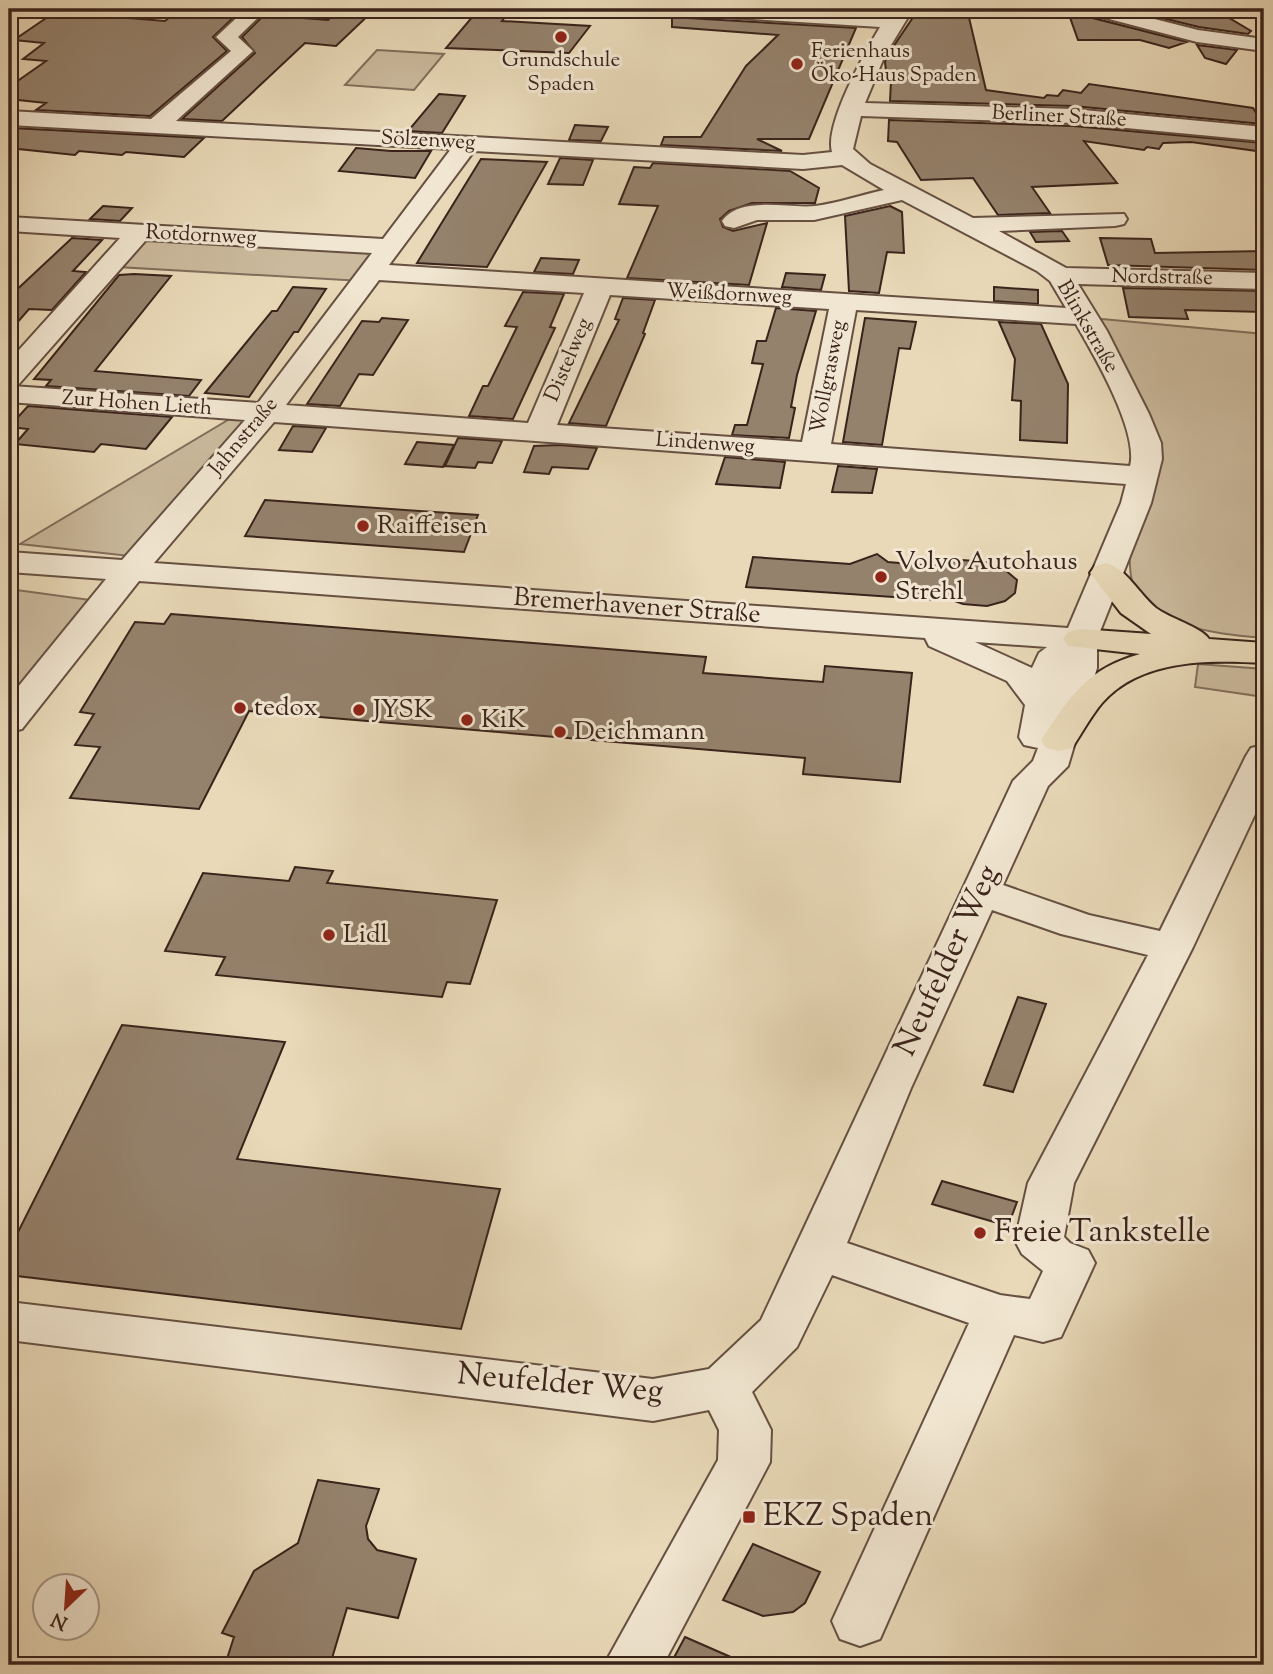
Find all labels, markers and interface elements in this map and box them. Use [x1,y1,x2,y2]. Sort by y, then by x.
marker: Grundschule Spaden [553,29,569,45]
place label: Ferienhaus Öko-Haus Spaden [811,37,977,91]
place label: Grundschule Spaden [502,46,620,100]
marker: Ferienhaus Öko-Haus Spaden [789,56,805,72]
street label: Berliner Straße [991,98,1127,136]
street label: Sölzenweg [380,124,476,158]
street label: Rotdornweg [145,218,257,254]
street label: Nordstraße [1111,262,1213,294]
street label: Blinkstraße [1048,275,1126,379]
street label: Weißdornweg [665,277,793,313]
street label: Distelweg [538,313,600,407]
street label: Wollgrasweg [803,318,855,436]
street label: Zur Hohen Lieth [61,384,213,424]
street label: Jahnstraße [202,391,286,484]
street label: Lindenweg [654,426,756,462]
place label: Raiffeisen [377,508,488,545]
marker: Raiffeisen [355,518,371,534]
place label: Volvo Autohaus Strehl [895,544,1077,611]
marker: Volvo Autohaus Strehl [873,569,889,585]
street label: Bremerhavener Straße [512,580,762,634]
place label: tedox [254,690,318,727]
place label: JYSK [371,692,433,729]
marker: tedox [232,700,248,716]
marker: JYSK [351,702,367,718]
place label: KiK [481,702,526,739]
marker: KiK [459,712,475,728]
place label: Deichmann [574,714,705,751]
marker: Deichmann [552,724,568,740]
street label: Neufelder Weg [883,858,1013,1064]
place label: Lidl [343,917,388,954]
marker: Lidl [321,927,337,943]
place label: Freie Tankstelle [994,1210,1210,1256]
marker: Freie Tankstelle [972,1225,988,1241]
street label: Neufelder Weg [455,1352,665,1416]
place label: EKZ Spaden [763,1494,933,1540]
marker: EKZ Spaden [741,1509,757,1525]
north arrow [32,1572,102,1642]
text: N [47,1605,72,1636]

